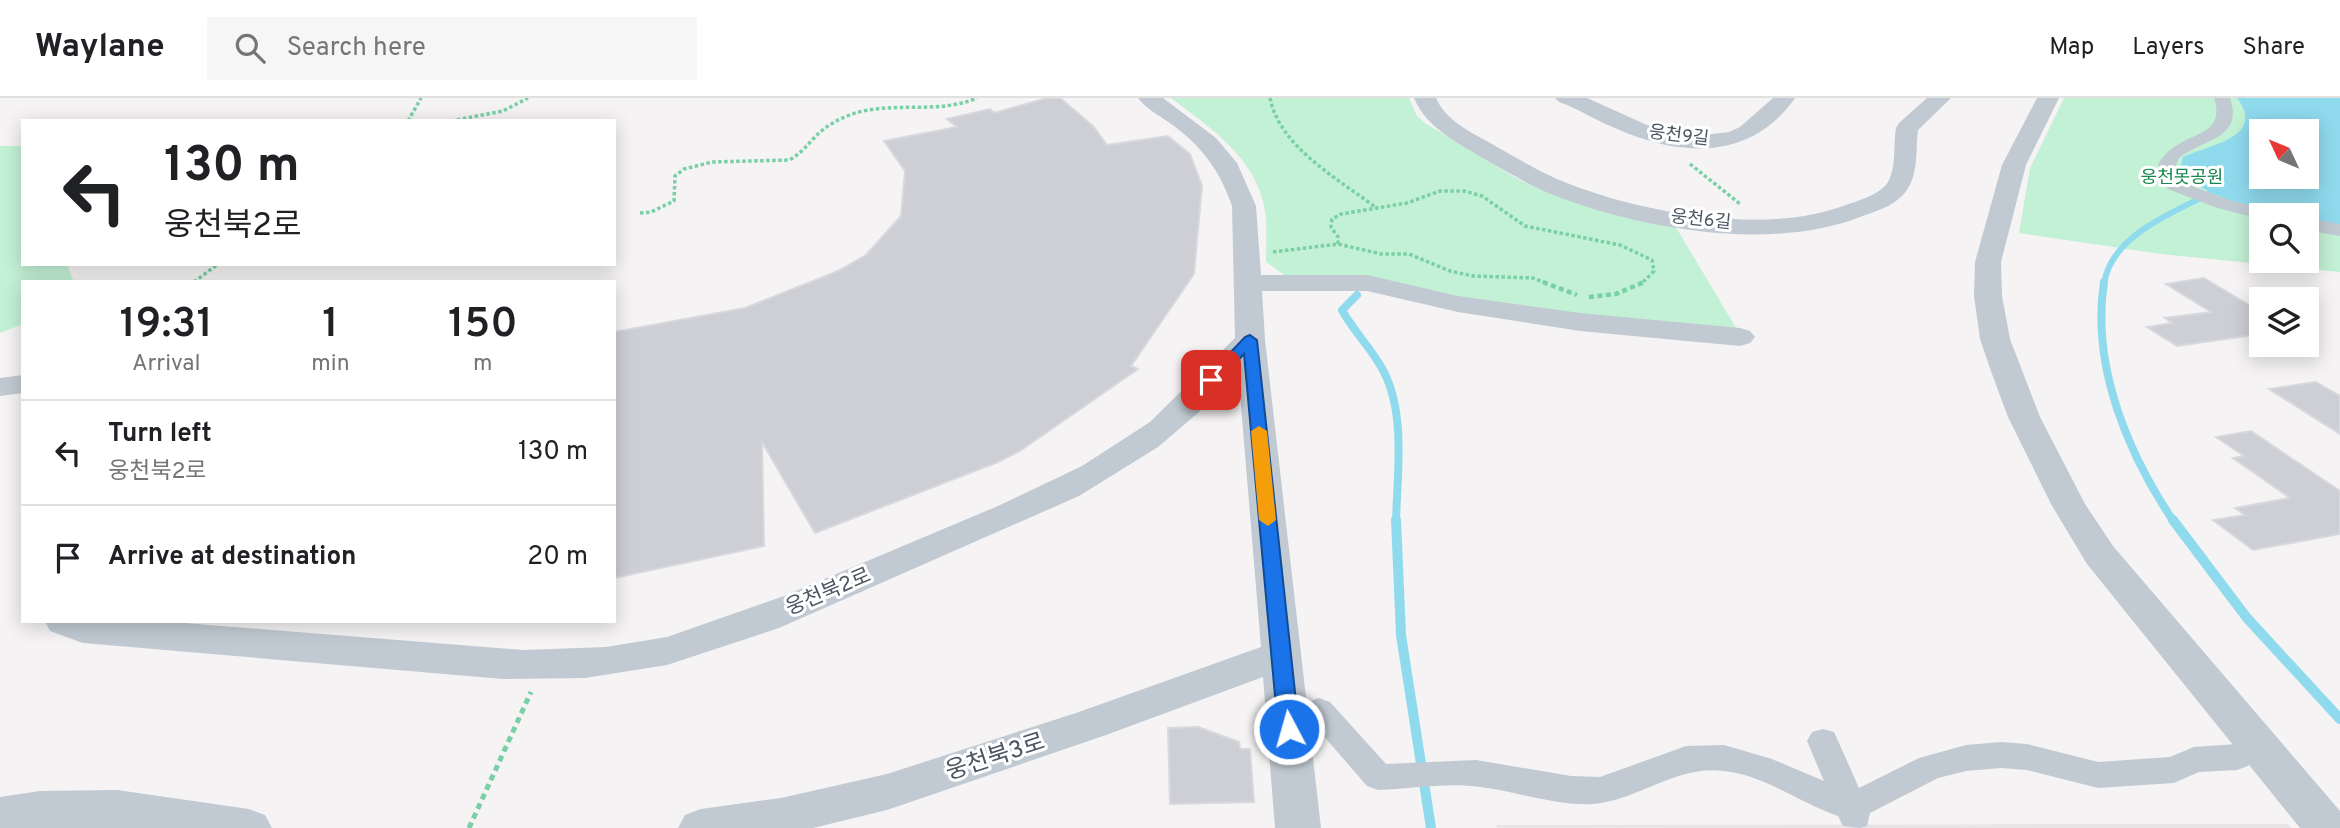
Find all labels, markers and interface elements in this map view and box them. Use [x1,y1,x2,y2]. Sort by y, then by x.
search box [207,17,697,80]
text: Waylane [35,27,165,69]
icon: search [231,29,269,67]
text: Search here [287,32,426,65]
text: Map [2049,33,2094,63]
text: Layers [2132,33,2204,63]
text: Share [2242,33,2305,63]
north arrow [2249,119,2319,189]
map controls [2249,119,2319,357]
street label: 웅천9길 [1647,121,1710,152]
text: 130 m [164,137,300,199]
icon: left [49,147,140,238]
park label: 웅천못공원 [2141,167,2223,190]
button: search [2249,203,2319,273]
street label: 웅천6길 [1670,206,1732,235]
text: 웅천북2로 [164,207,301,247]
button: layers [2249,287,2319,357]
text: 19:31 [119,299,213,352]
text: 1 [322,299,339,352]
text: 150 [448,299,518,352]
text: Arrival [132,350,200,379]
text: min [311,350,350,379]
text: m [473,350,493,379]
pin [1181,350,1241,410]
icon: arrive [1192,361,1230,399]
text: Turn left [108,418,212,451]
icon: left [49,434,87,472]
text: 130 m [518,436,588,469]
text: 웅천북2로 [108,458,207,487]
icon: arrive [49,539,87,577]
text: Arrive at destination [108,541,356,574]
text: 20 m [527,541,588,574]
street label: 웅천북2로 [782,562,875,622]
position arrow [1252,692,1326,766]
street label: 웅천북3로 [942,728,1049,788]

